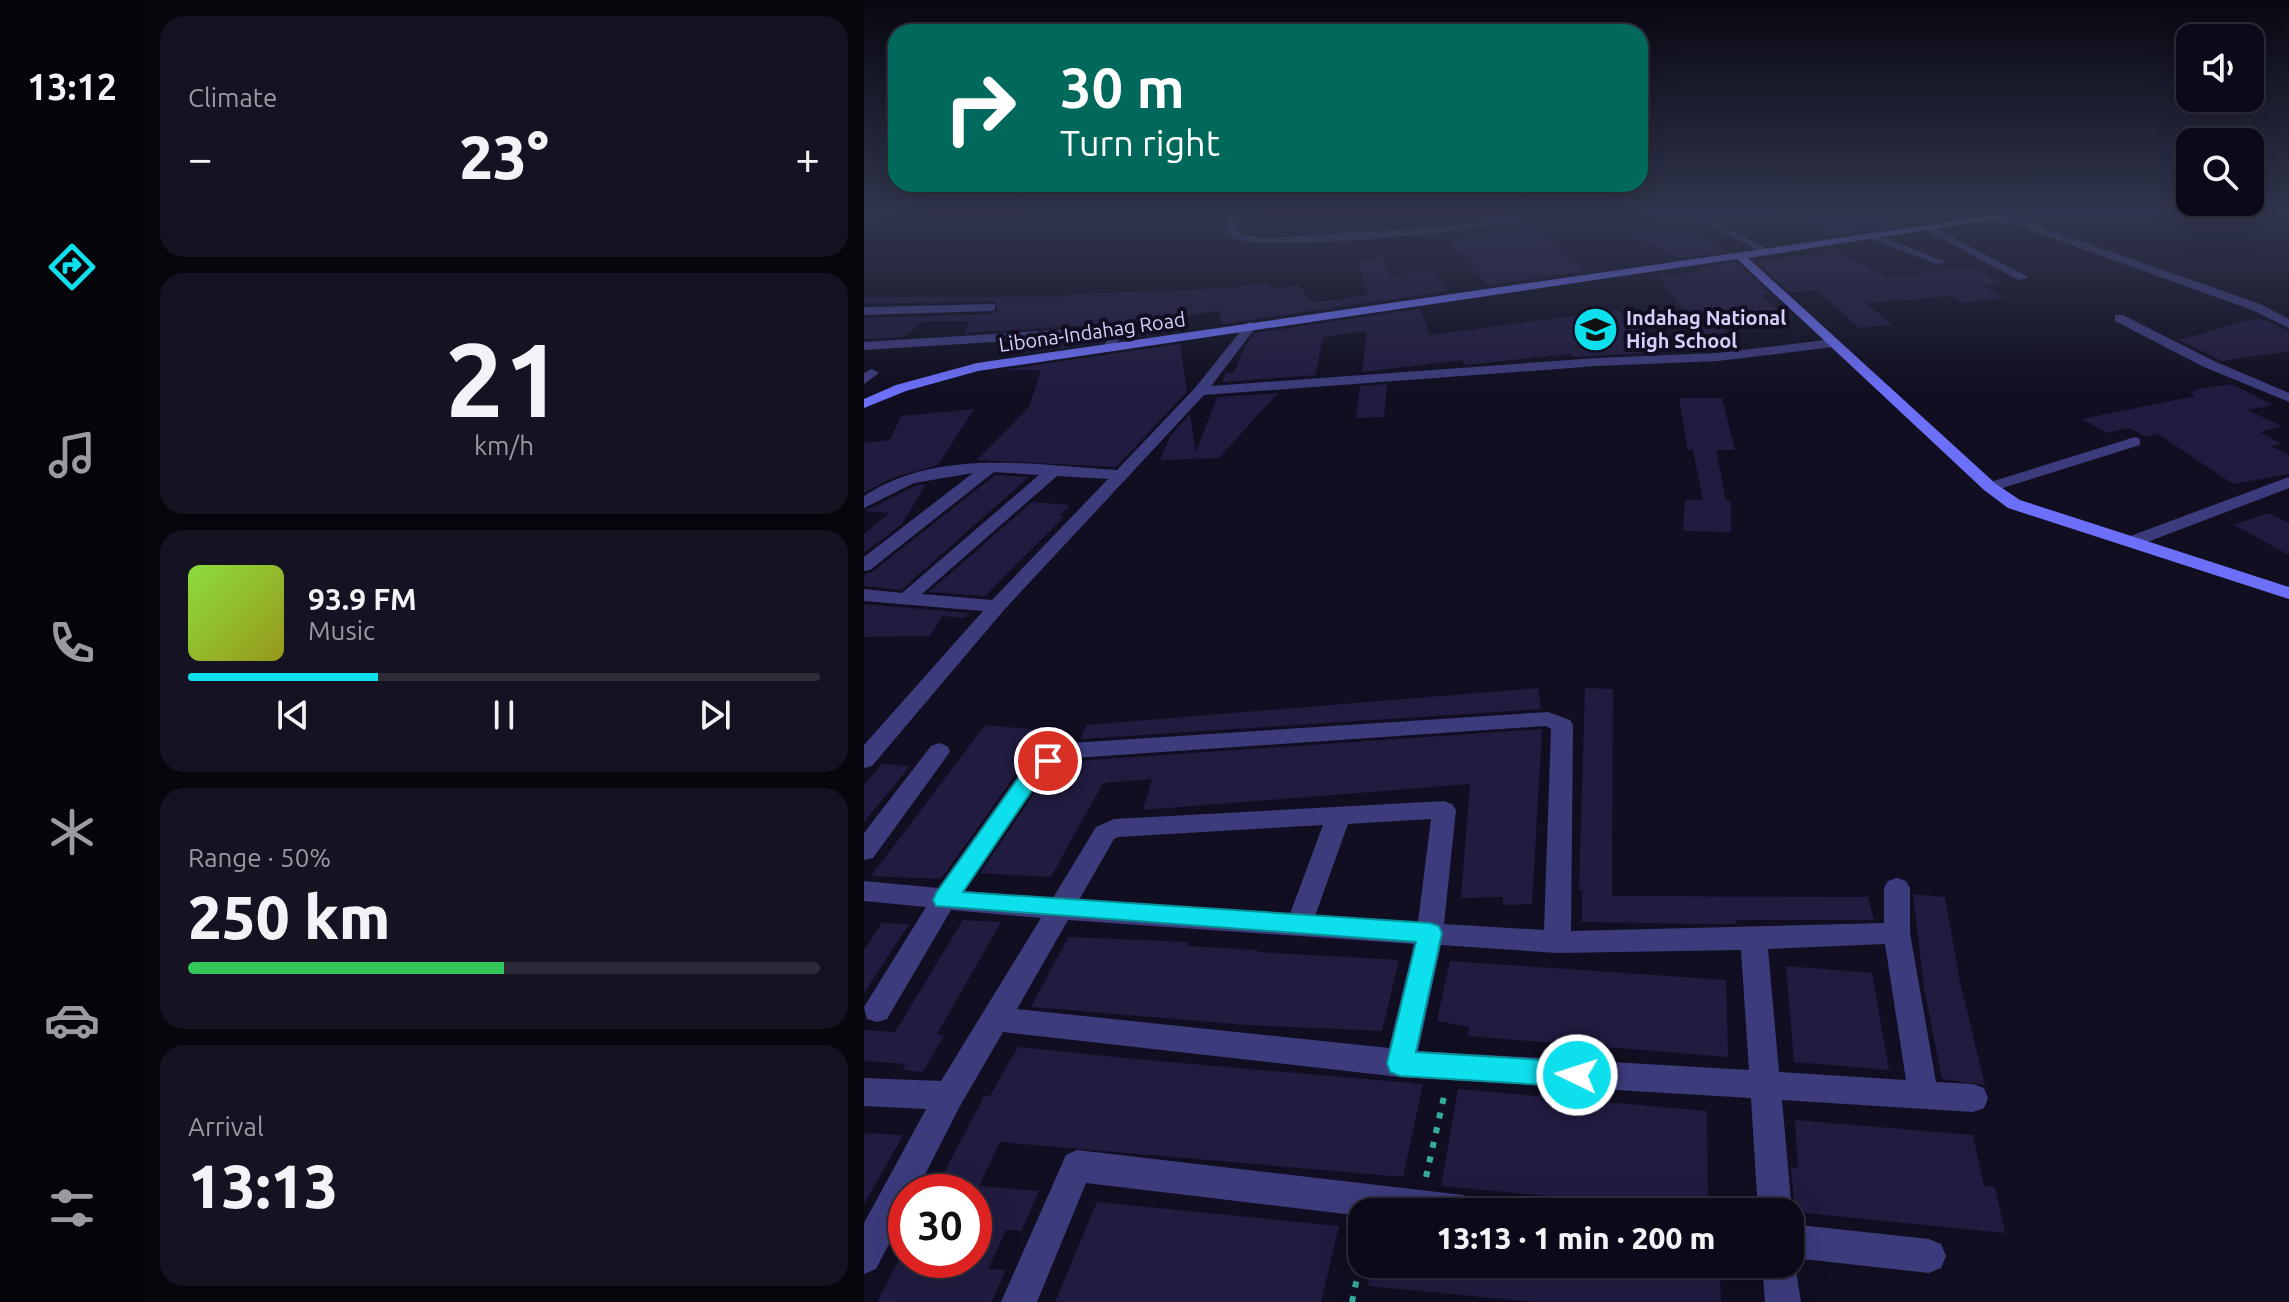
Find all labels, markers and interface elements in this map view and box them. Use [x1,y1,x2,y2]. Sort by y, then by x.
map controls [2176,24,2264,216]
button: sound [2176,24,2264,112]
icon: right [928,56,1032,160]
text: 30 m [1060,56,1185,119]
text: 13:12 [27,66,117,107]
text: Climate [188,83,277,112]
text: Turn right [1060,122,1220,163]
text: 23° [459,123,549,190]
button: search [2176,128,2264,216]
text: − [188,133,213,182]
text: + [795,133,820,182]
icon: directions [44,239,100,295]
school or university icon: Indahag National High School [1571,305,1619,353]
place label: Indahag National High School [1626,306,1786,352]
street label: Libona-Indahag Road [997,307,1187,356]
text: 21 [445,320,563,437]
icon: music [44,427,100,483]
text: km/h [474,431,534,460]
text: 93.9 FM [308,582,417,616]
icon: phone [44,615,100,671]
text: Music [308,616,375,645]
icon: previous [271,693,315,737]
icon: pause [482,693,526,737]
icon: next [693,693,737,737]
pin [1014,727,1082,795]
icon: arrive [1026,739,1070,783]
icon: climate [44,804,100,860]
text: Range · 50% [188,843,331,872]
text: 250 km [188,883,390,950]
icon: car [44,992,100,1048]
position arrow [1535,1033,1619,1117]
text: Arrival [188,1112,264,1141]
text: 13:13 [188,1152,338,1219]
speed limit sign: 30 [888,1174,992,1278]
icon: filters [44,1180,100,1236]
text: 13:13 · 1 min · 200 m [1437,1221,1715,1255]

